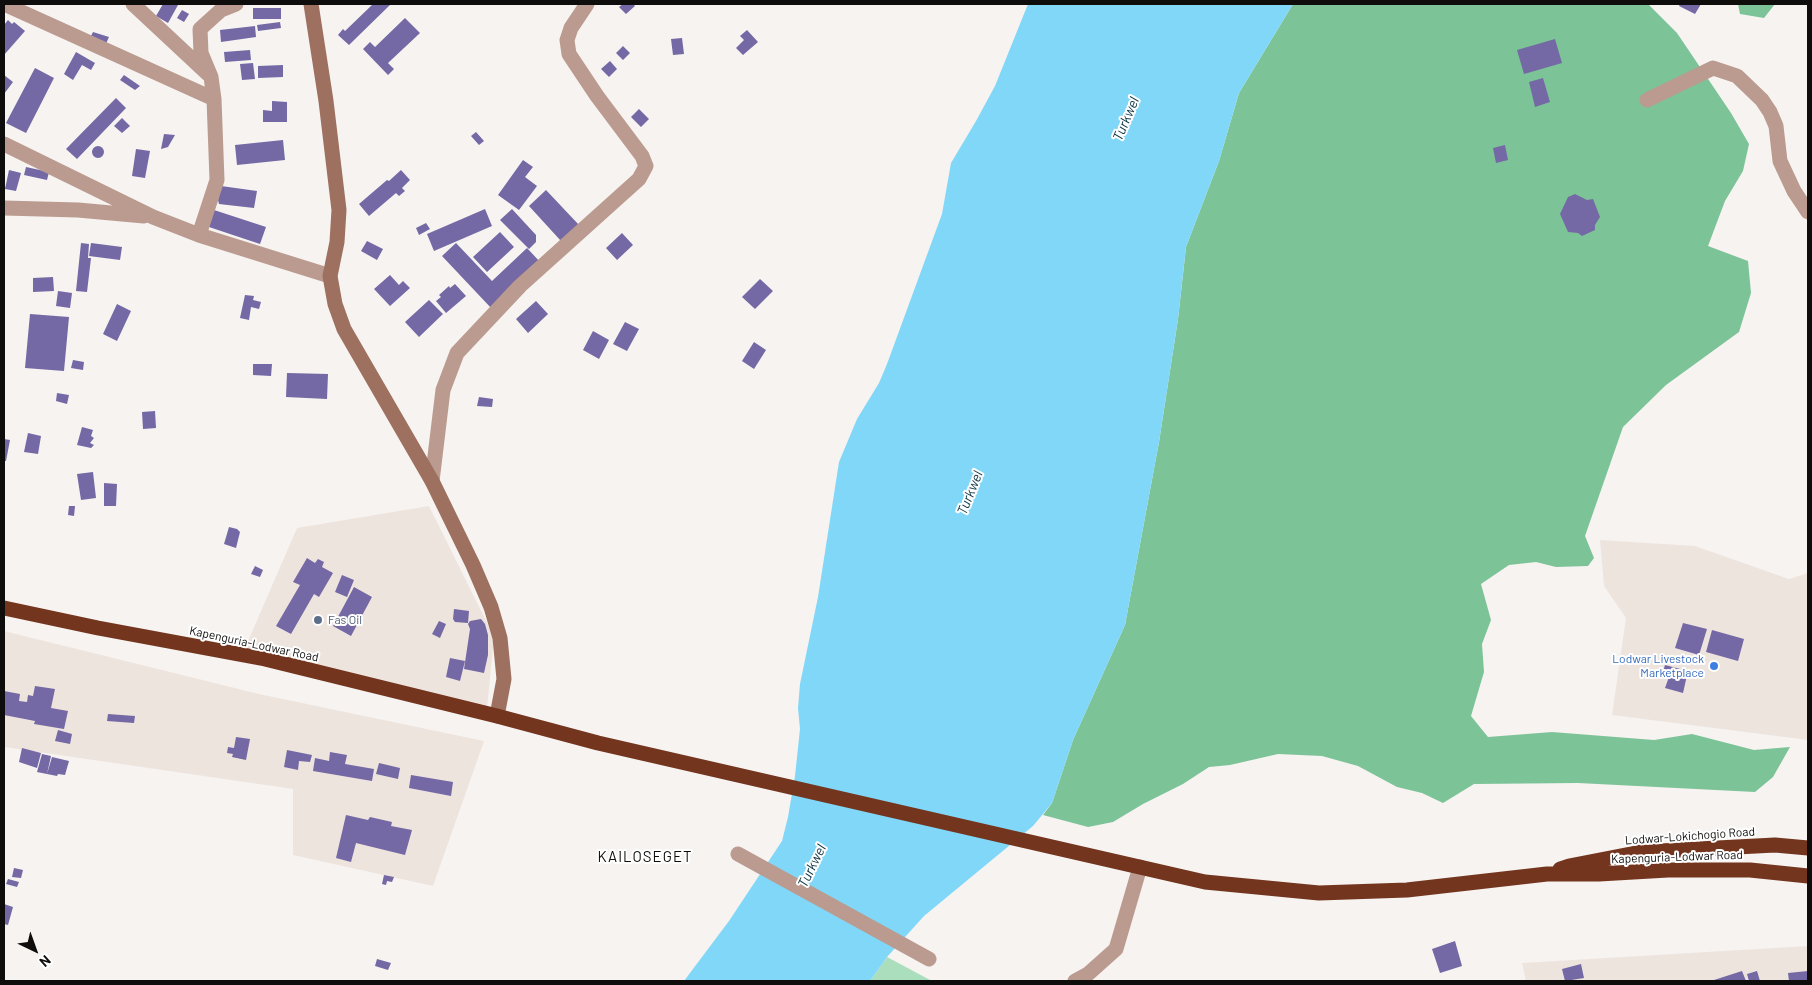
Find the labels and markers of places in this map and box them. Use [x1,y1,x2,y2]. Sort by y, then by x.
place label: Fas Oil [328,613,362,627]
marker: Fas Oil [312,614,324,626]
place label: Lodwar Livestock Marketplace [1612,652,1704,680]
marker: Lodwar Livestock Marketplace [1708,660,1720,672]

